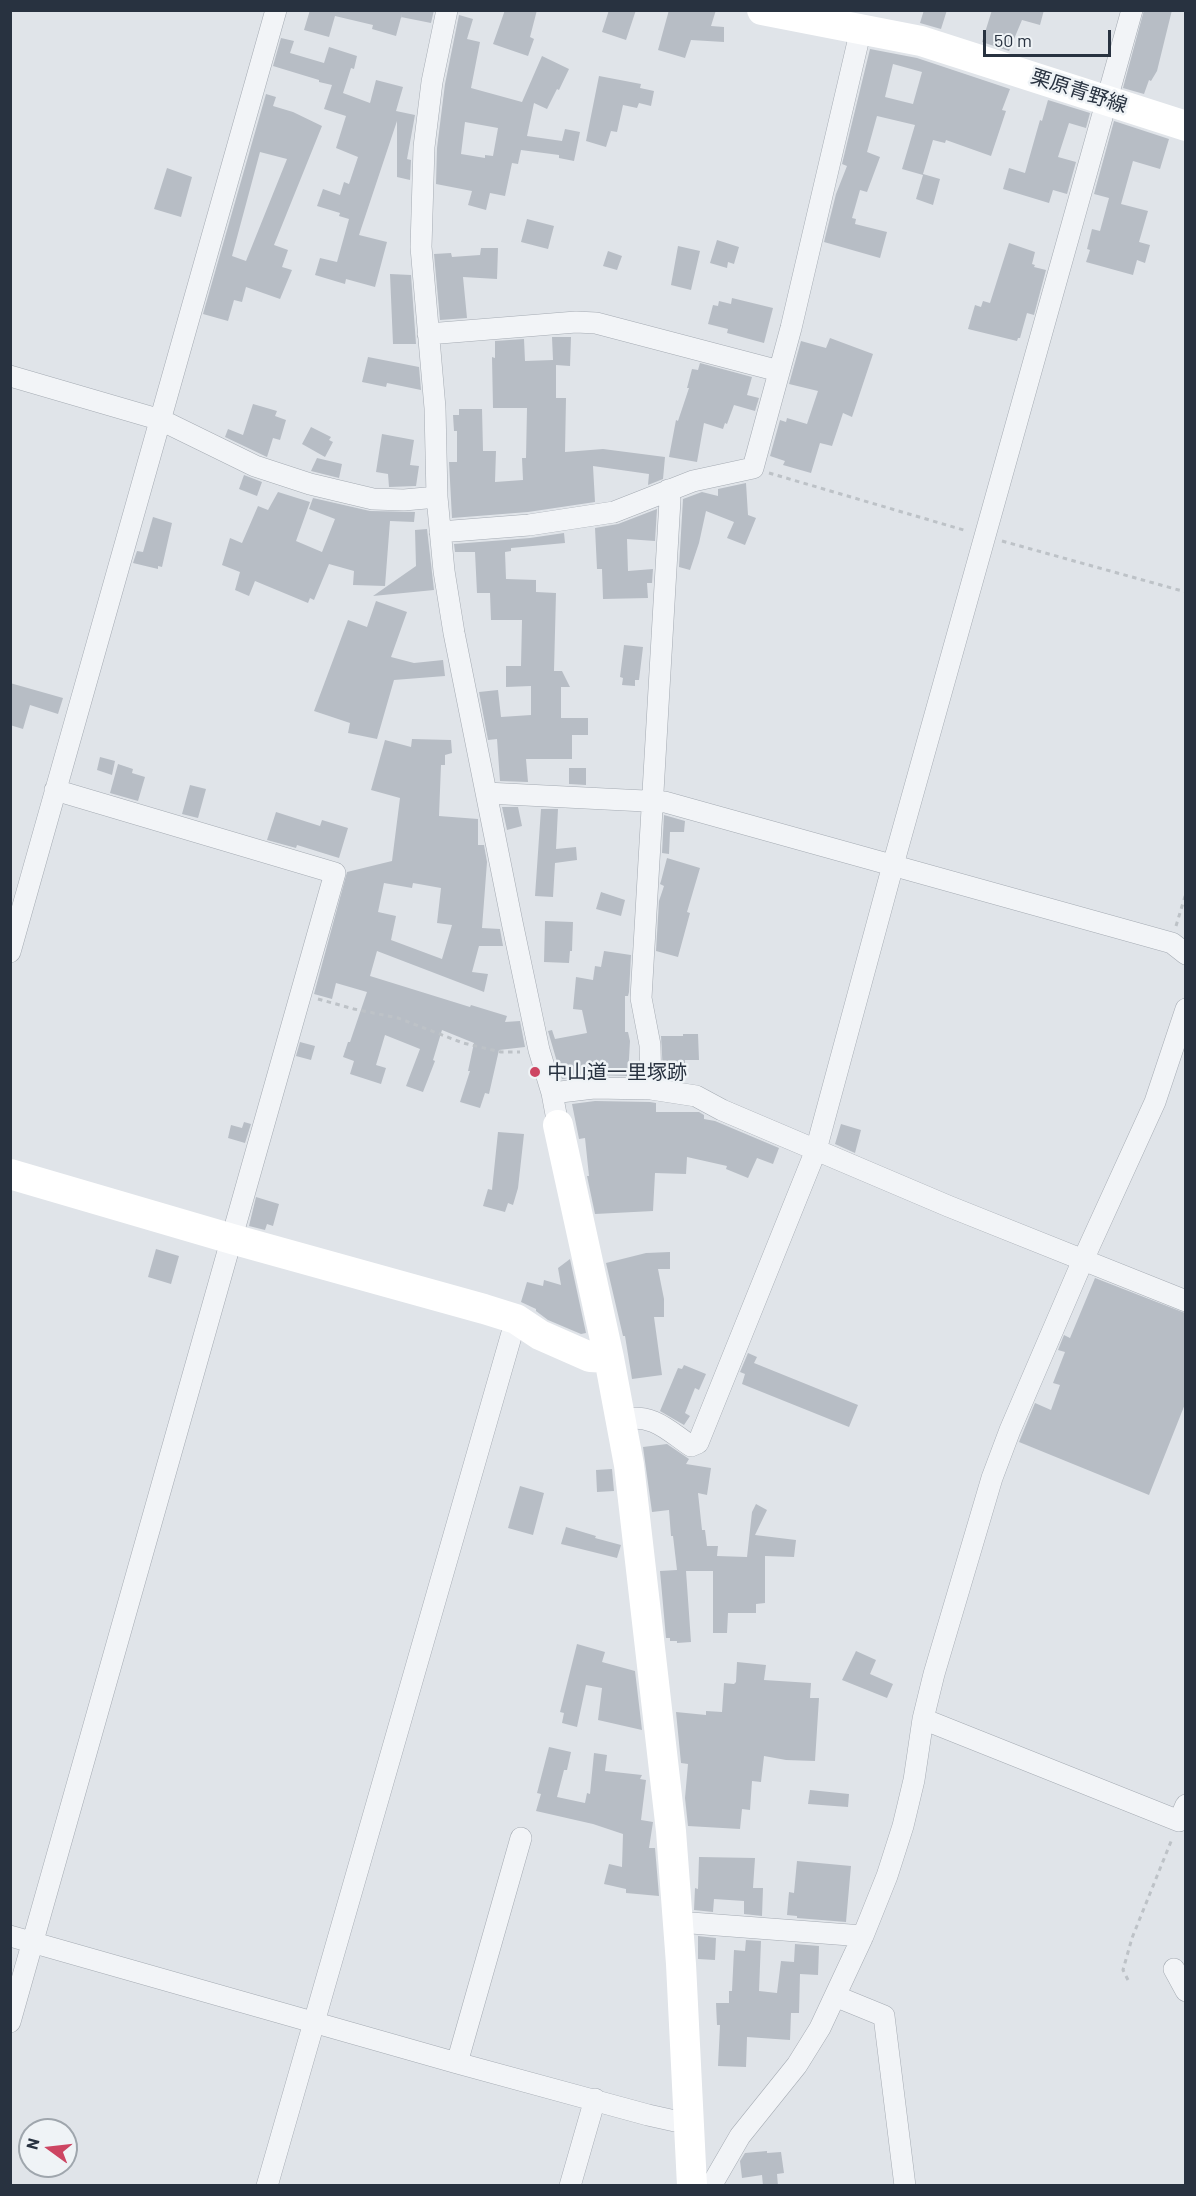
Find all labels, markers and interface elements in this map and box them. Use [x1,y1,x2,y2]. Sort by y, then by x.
scale bar [986,18,1114,56]
text: 50 m [994,29,1032,51]
street label: 栗原青野線 [1028,64,1130,118]
place label: 中山道一里塚跡 [547,1060,687,1084]
marker: 中山道一里塚跡 [528,1065,542,1079]
north arrow [18,2118,78,2178]
text: N [22,2136,43,2151]

